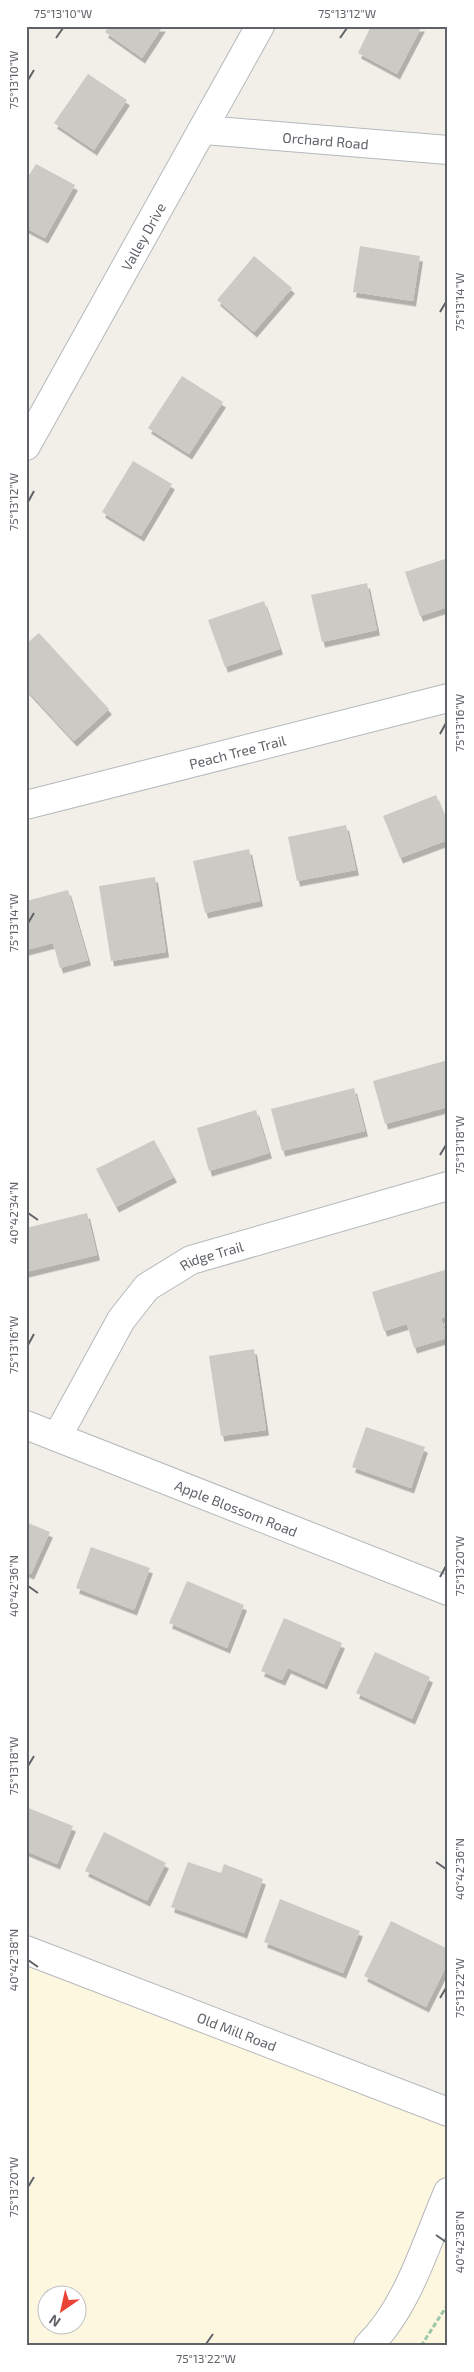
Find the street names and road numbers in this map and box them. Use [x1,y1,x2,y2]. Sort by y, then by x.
street label: Orchard Road [282,128,369,152]
street label: Valley Drive [117,199,169,273]
street label: Peach Tree Trail [187,731,288,772]
street label: Ridge Trail [176,1237,246,1274]
street label: Apple Blossom Road [172,1476,300,1540]
street label: Old Mill Road [195,2008,279,2054]

